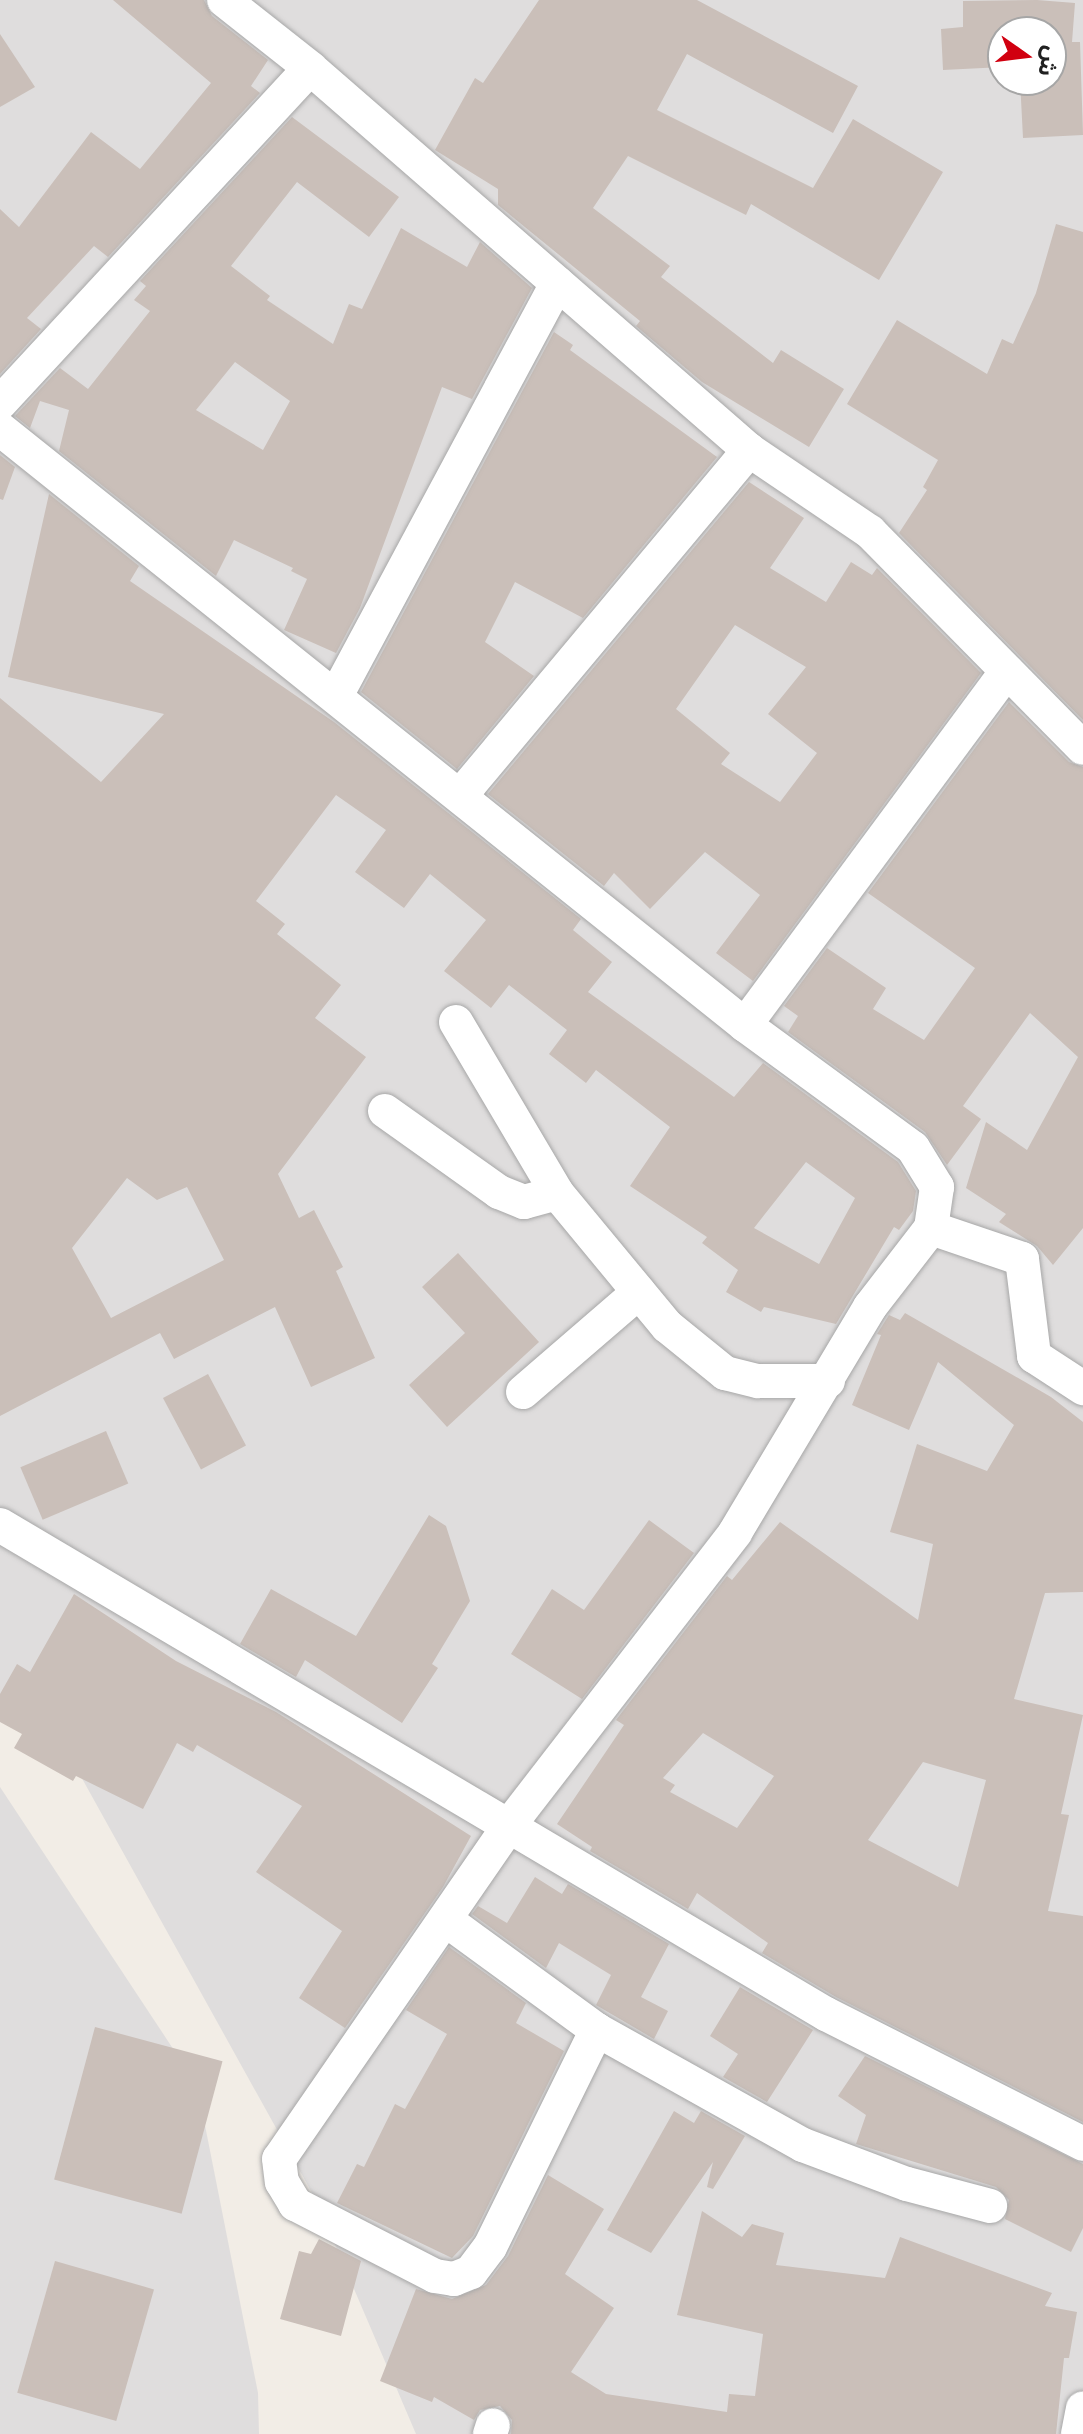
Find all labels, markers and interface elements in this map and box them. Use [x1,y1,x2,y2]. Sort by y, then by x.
north arrow [987,16,1067,96]
text: ش [1032,44,1066,79]

